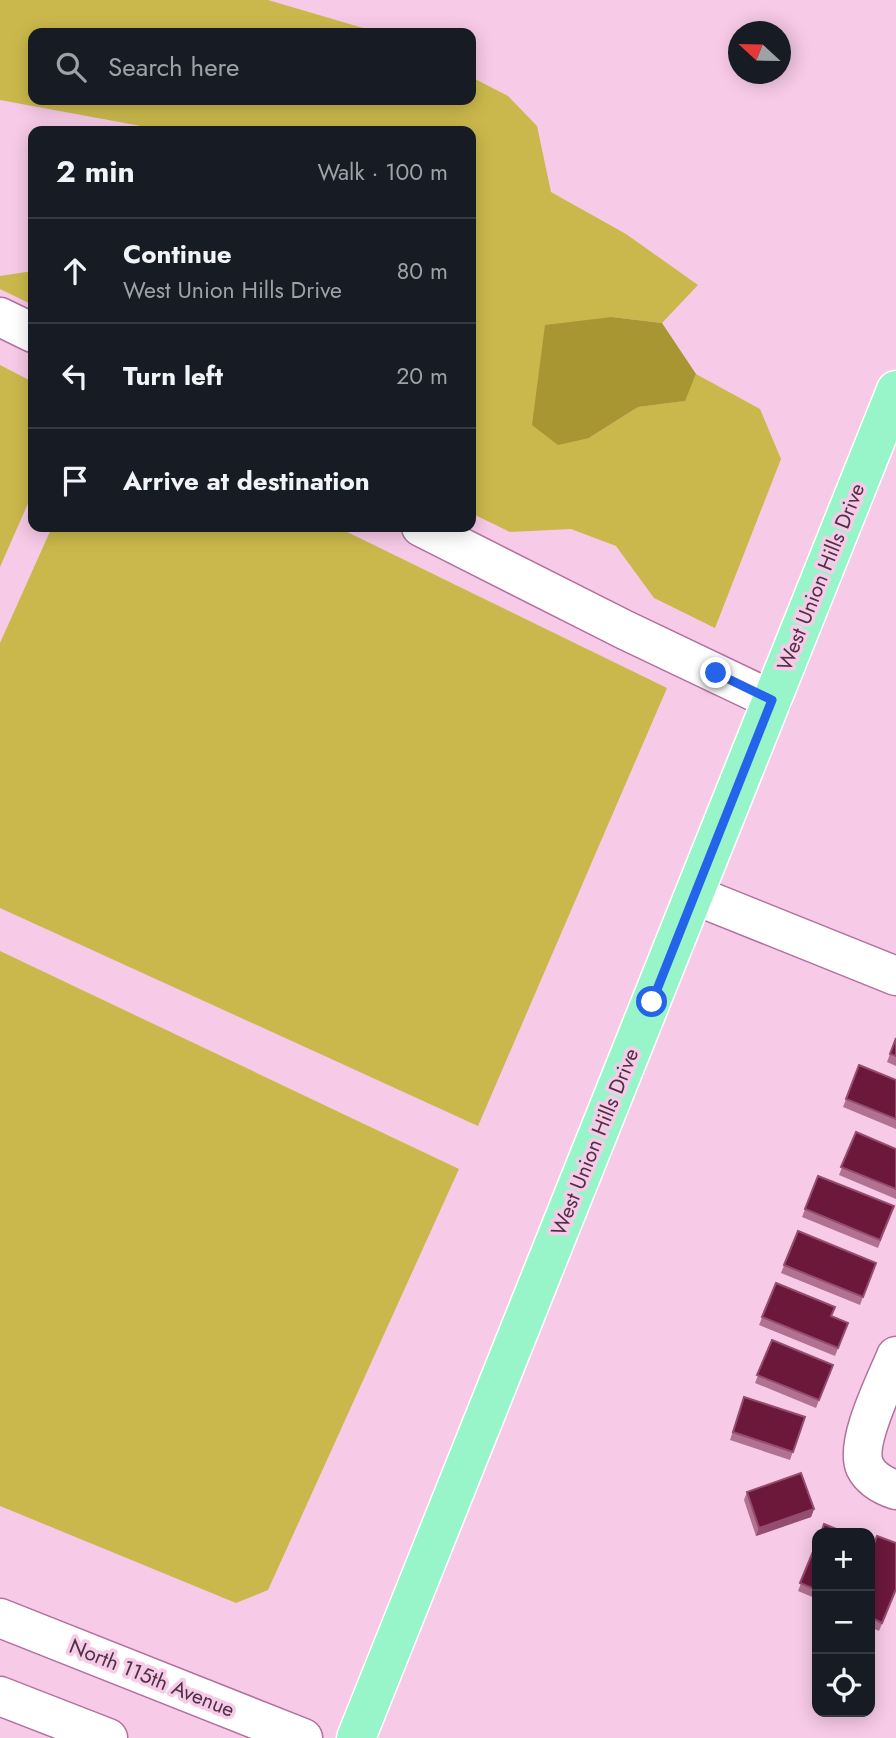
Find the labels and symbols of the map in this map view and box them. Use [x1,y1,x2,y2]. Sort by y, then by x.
north arrow [728,21,791,84]
street label: West Union Hills Drive [770,479,872,675]
route end [700,657,731,688]
route start [636,986,667,1017]
street label: West Union Hills Drive [544,1044,646,1240]
street label: North 115th Avenue [65,1631,239,1725]

